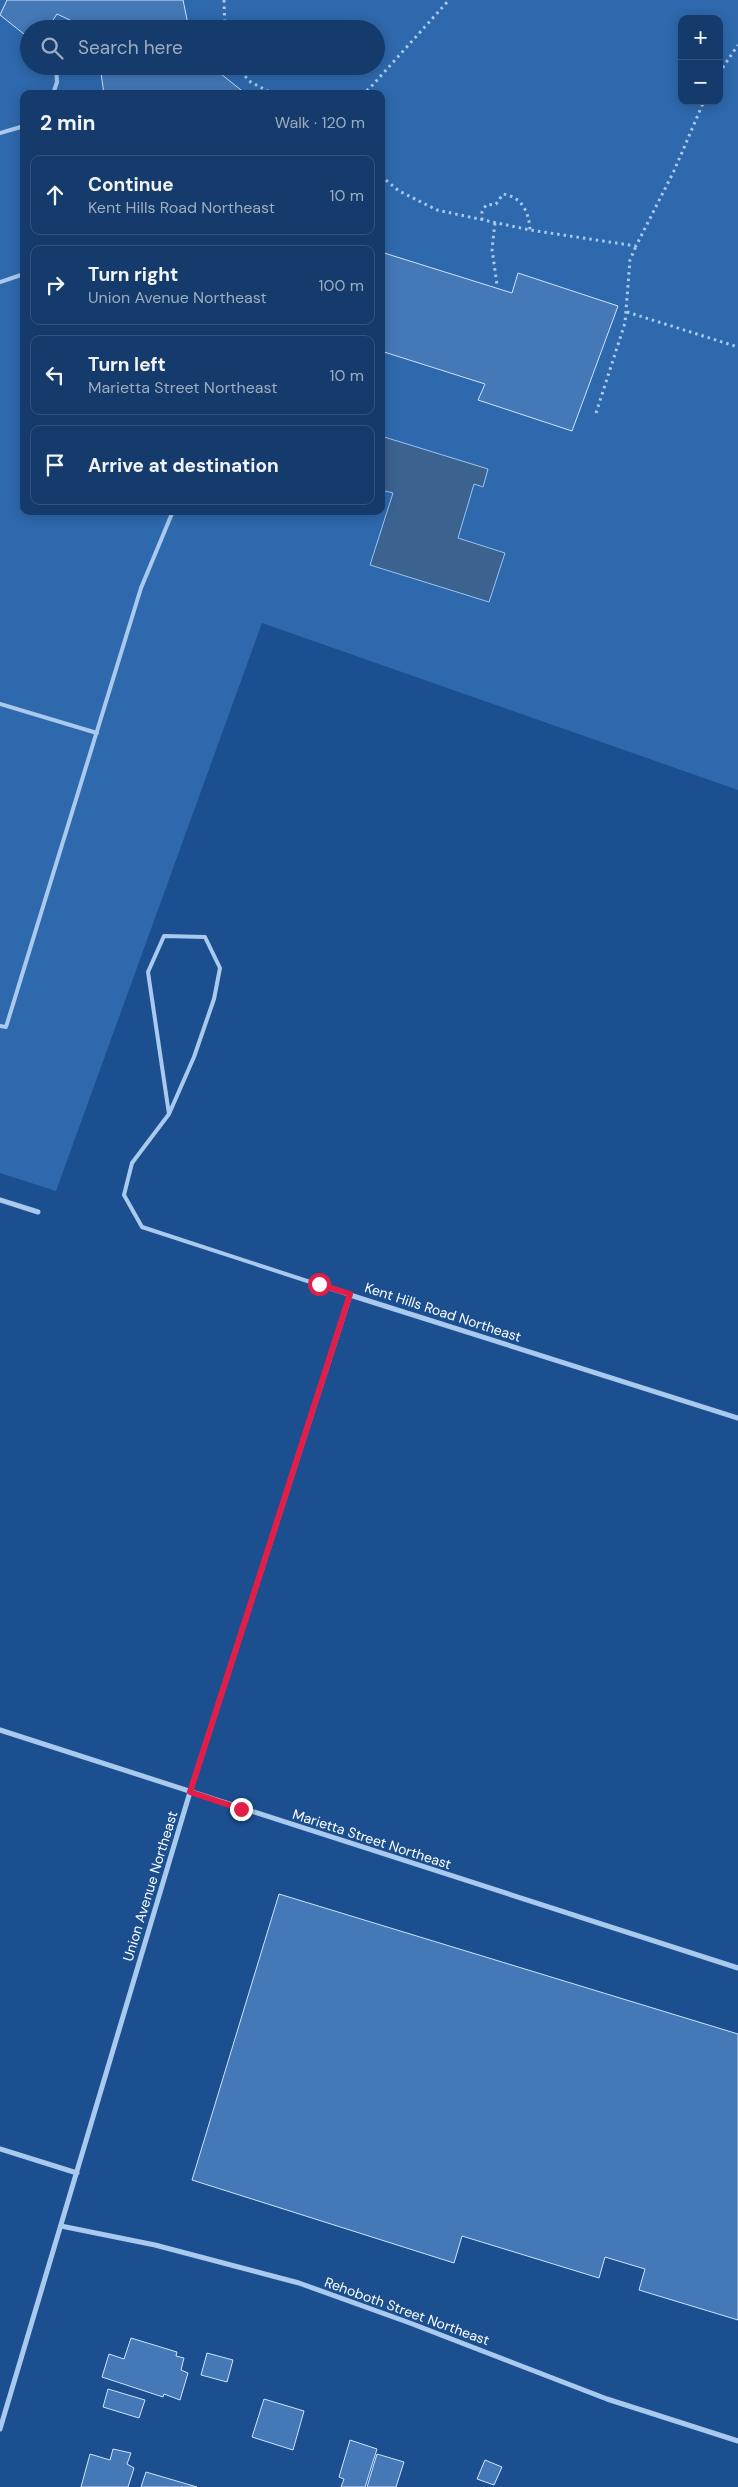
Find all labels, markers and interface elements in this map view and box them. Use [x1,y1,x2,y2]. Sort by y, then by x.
map controls [678,15,723,105]
button: + [678,15,723,60]
search box [20,20,385,75]
icon: search [38,34,66,62]
text: Search here [78,35,183,60]
button: − [678,60,723,105]
text: 2 min [40,109,96,137]
text: Walk · 120 m [275,112,365,133]
text: Continue [88,172,174,197]
icon: ahead [41,181,69,209]
text: 10 m [330,185,364,206]
text: Kent Hills Road Northeast [88,197,275,218]
text: Turn right [88,262,178,287]
icon: right [41,271,69,299]
text: 100 m [319,275,364,296]
text: Union Avenue Northeast [88,287,267,308]
text: Turn left [88,352,166,377]
icon: left [41,361,69,389]
text: 10 m [330,365,364,386]
text: Marietta Street Northeast [88,377,278,398]
icon: arrive [41,451,69,479]
text: Arrive at destination [88,453,279,478]
route start [308,1273,331,1296]
street label: Kent Hills Road Northeast [362,1278,524,1346]
route end [230,1798,253,1821]
street label: Marietta Street Northeast [290,1805,454,1873]
street label: Union Avenue Northeast [119,1809,181,1963]
street label: Rehoboth Street Northeast [322,2273,492,2349]

